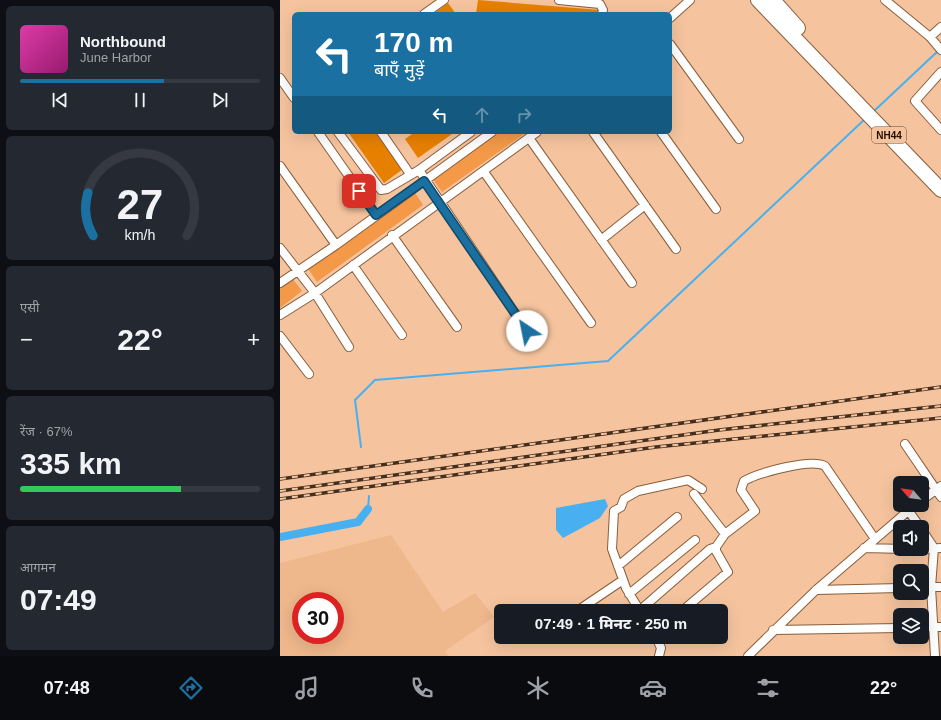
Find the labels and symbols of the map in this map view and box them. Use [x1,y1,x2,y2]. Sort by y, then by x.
road number: NH44 [872,127,906,143]
pin [342,174,376,208]
position arrow [506,310,548,352]
north arrow [893,476,929,512]
speed limit sign: 30 [292,592,344,644]

